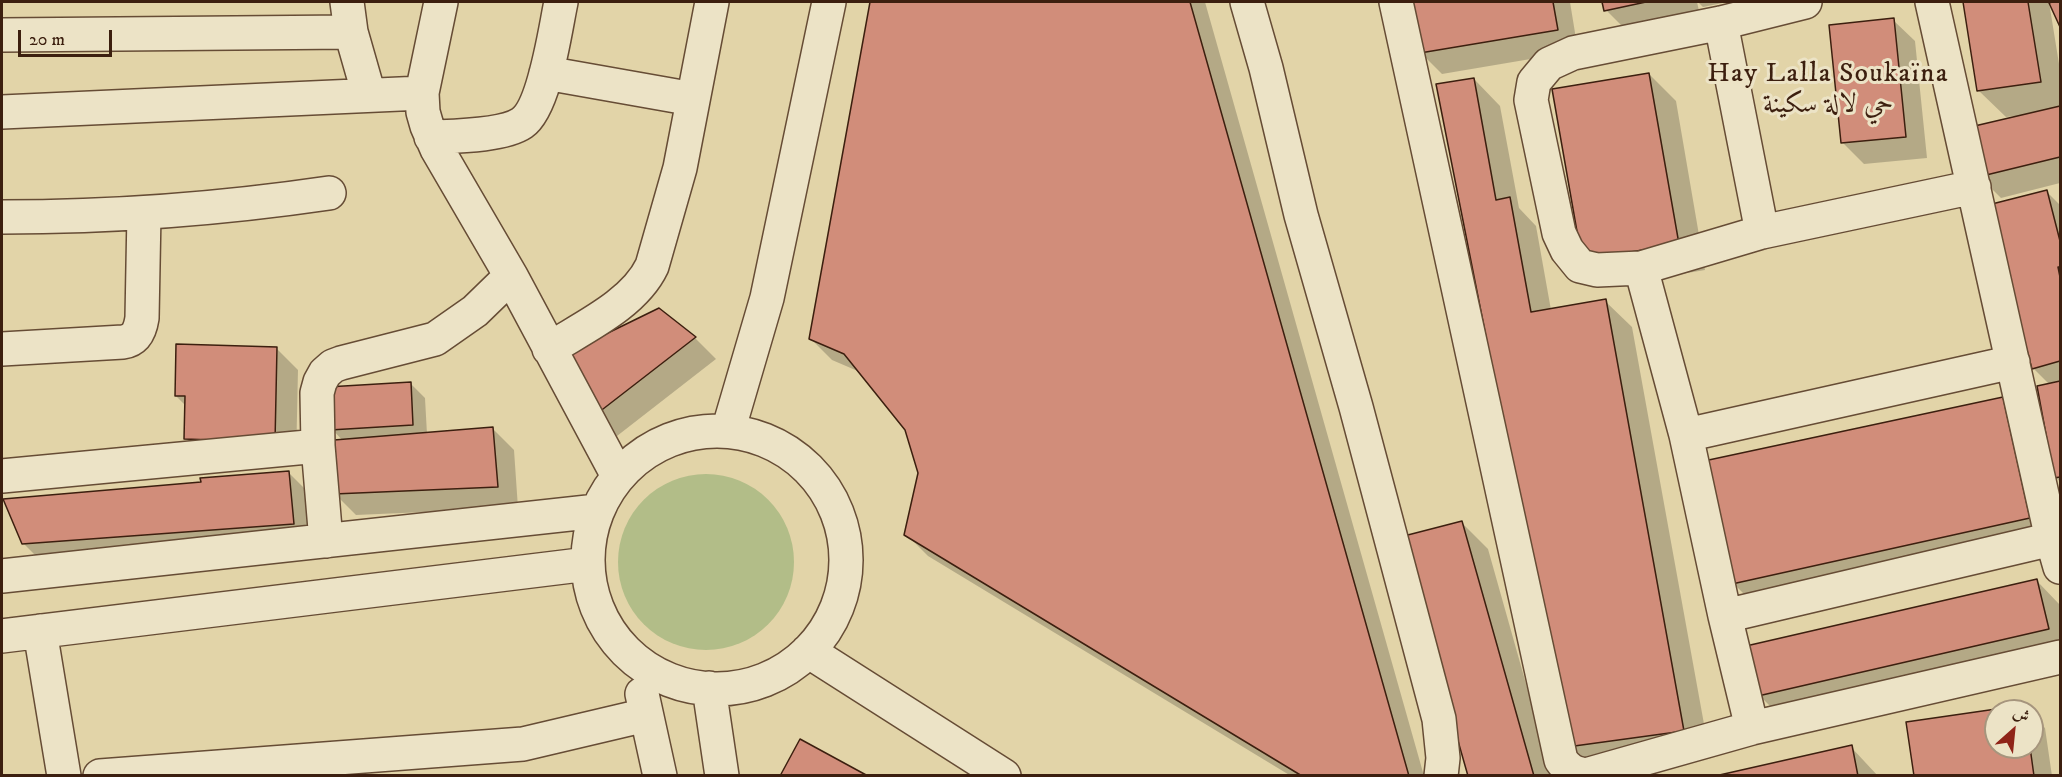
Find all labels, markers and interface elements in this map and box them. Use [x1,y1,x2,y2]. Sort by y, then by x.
scale bar [21,18,116,56]
text: 20 m [29,29,65,51]
district label: Hay Lalla Soukaïna حي لالة سكينة [1707,59,1949,122]
north arrow [1984,699,2044,759]
text: ش [2010,702,2033,727]

